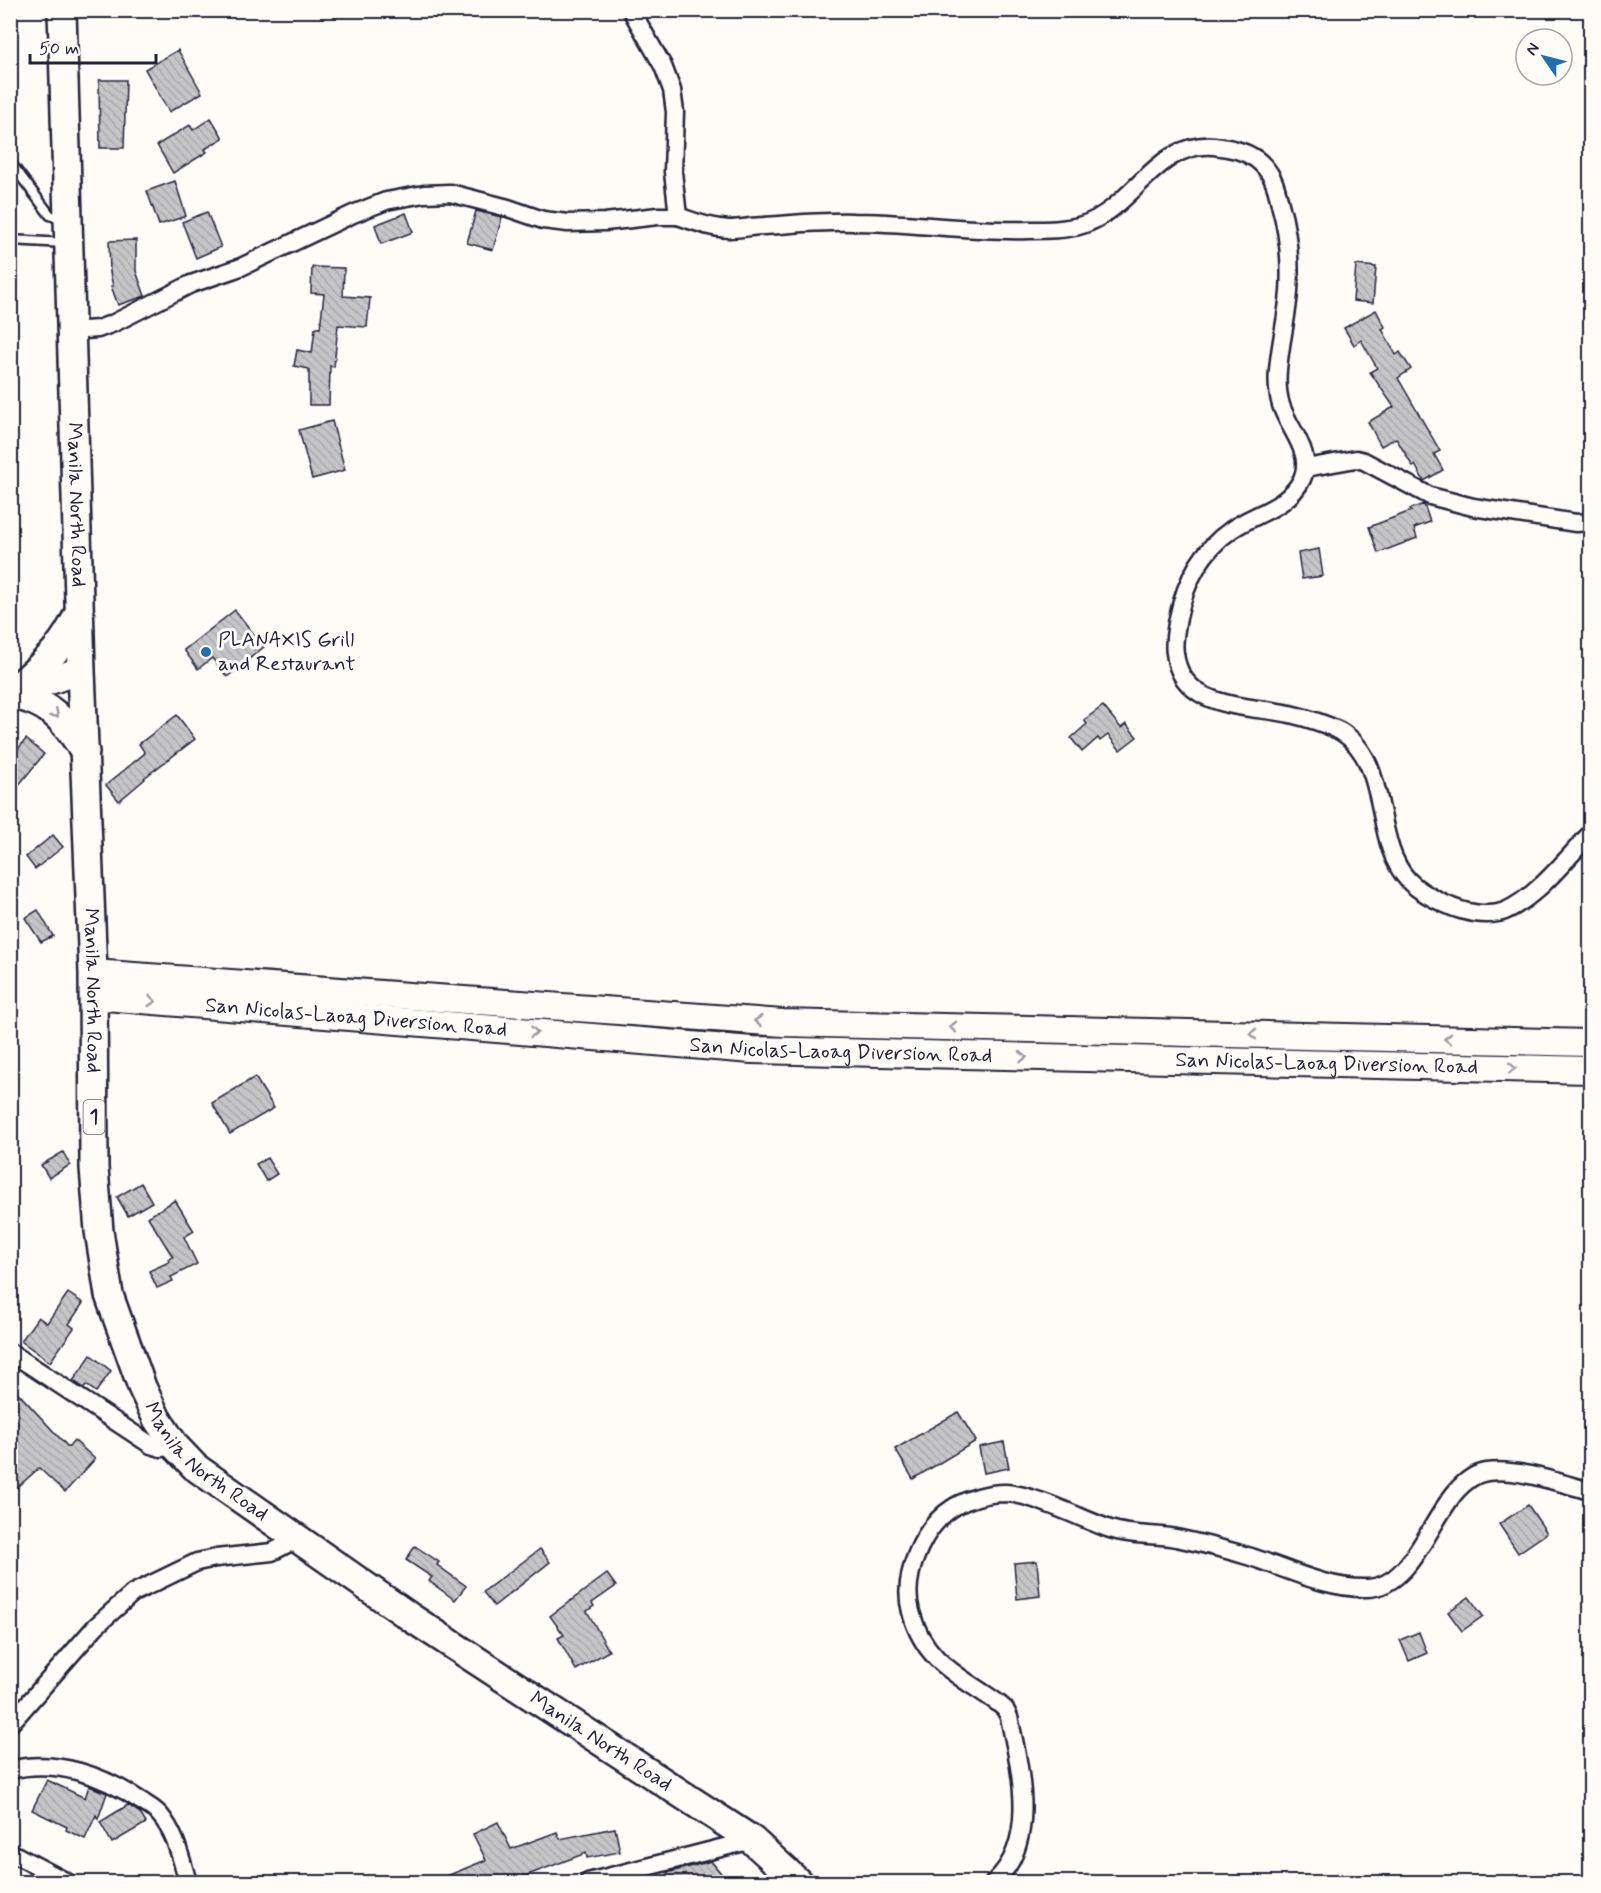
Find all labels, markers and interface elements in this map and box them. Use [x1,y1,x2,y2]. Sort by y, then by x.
scale bar [30,27,156,65]
north arrow [1514,27,1574,87]
text: 50 m [39,37,79,61]
text: N [1521,39,1545,60]
street label: Manila North Road [60,422,93,588]
place label: PLANAXIS Grill and Restaurant [218,626,356,678]
marker: PLANAXIS Grill and Restaurant [199,645,213,659]
one-way arrow [48,707,58,718]
street label: Manila North Road [76,908,108,1073]
street label: San Nicolas-Laoag Diversion Road [204,991,508,1044]
one-way arrow [147,994,156,1007]
one-way arrow [754,1015,763,1028]
one-way arrow [949,1021,958,1034]
one-way arrow [530,1026,539,1039]
one-way arrow [1249,1028,1258,1041]
street label: San Nicolas-Laoag Diversion Road [688,1031,992,1070]
one-way arrow [1444,1033,1453,1045]
street label: San Nicolas-Laoag Diversion Road [1175,1046,1478,1081]
one-way arrow [1018,1051,1027,1063]
one-way arrow [1507,1062,1516,1075]
road number: 1 [84,1100,104,1134]
street label: Manila North Road [137,1398,274,1528]
street label: Manila North Road [524,1685,678,1798]

